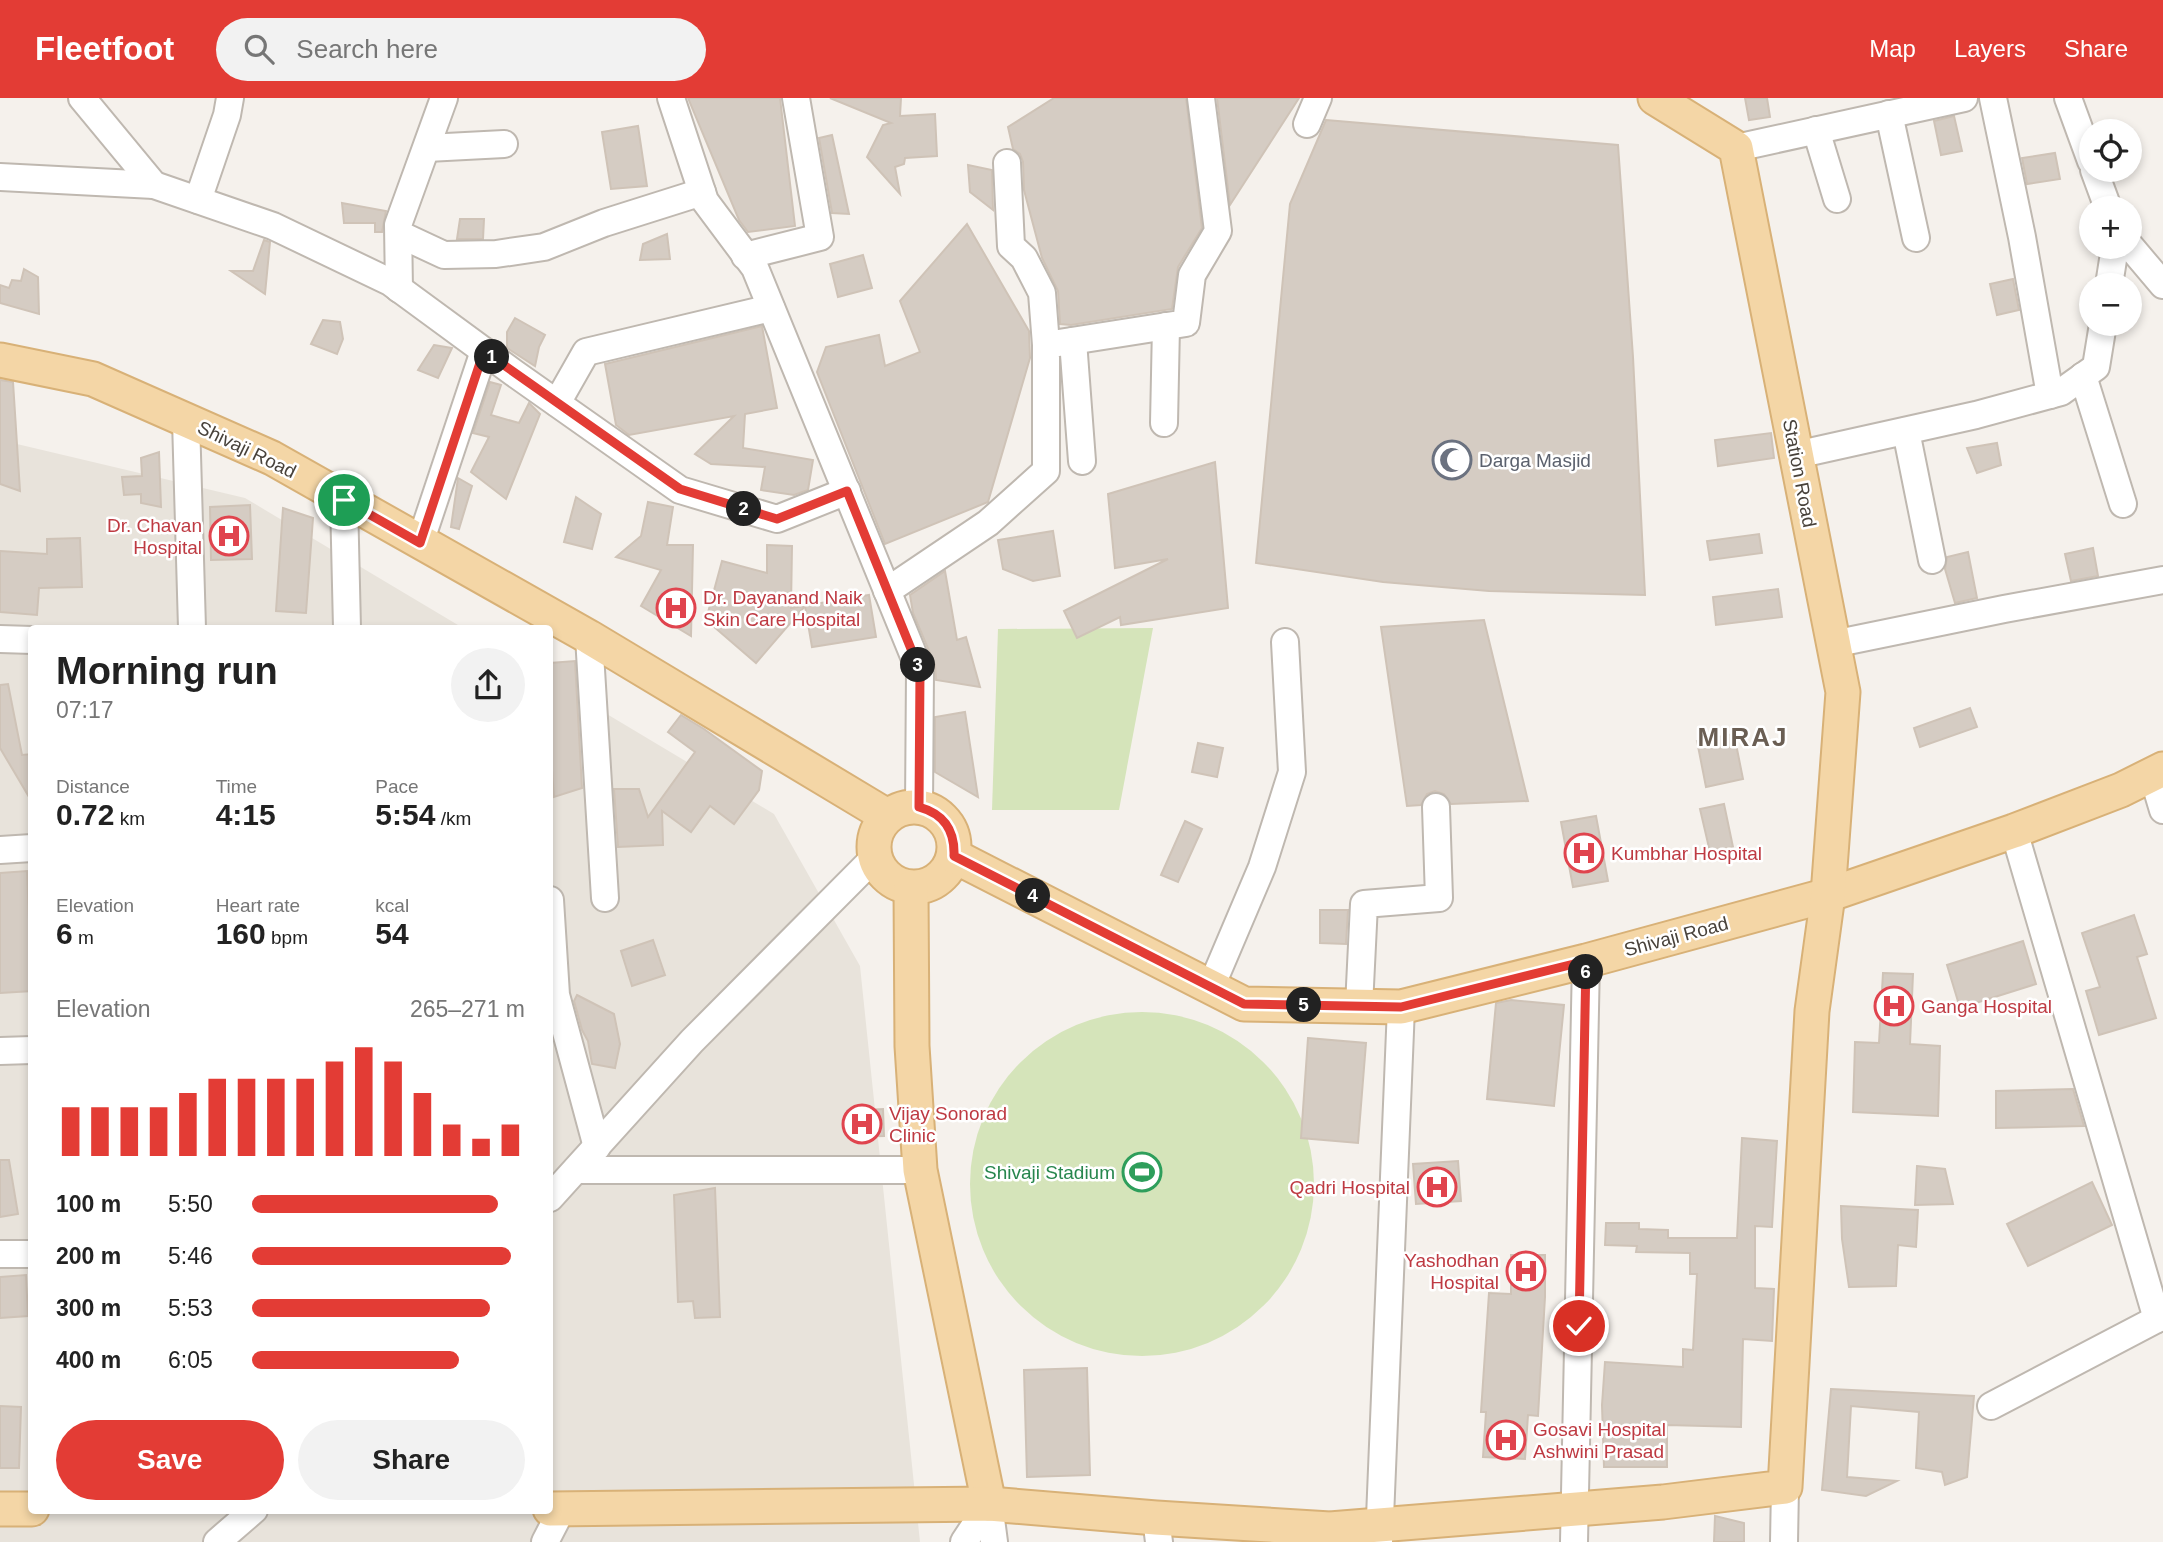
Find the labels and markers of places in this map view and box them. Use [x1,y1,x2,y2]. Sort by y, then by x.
pin: 1 [475,340,510,374]
mosque icon: Darga Masjid [1431,439,1473,481]
place label: Darga Masjid [1479,450,1591,471]
pin [314,470,374,530]
pin: 2 [726,492,762,526]
place label: Dr. Chavan Hospital [107,515,202,558]
hospital icon: Dr. Chavan Hospital [208,515,250,557]
hospital icon: Dr. Dayanand Naik Skin Care Hospital [655,587,697,629]
place label: Dr. Dayanand Naik Skin Care Hospital [703,587,863,630]
pin: 3 [900,648,936,682]
hospital icon: Kumbhar Hospital [1563,832,1605,874]
place label: Kumbhar Hospital [1611,843,1762,864]
pin: 4 [1016,878,1050,914]
pin: 6 [1568,954,1604,990]
hospital icon: Ganga Hospital [1873,985,1915,1027]
pin: 5 [1286,988,1322,1023]
place label: Ganga Hospital [1921,996,2052,1017]
hospital icon: Vijay Sonorad Clinic [841,1103,883,1145]
place label: Vijay Sonorad Clinic [889,1103,1007,1146]
sports icon: Shivaji Stadium [1121,1151,1163,1193]
place label: Shivaji Stadium [984,1162,1115,1183]
hospital icon: Qadri Hospital [1416,1166,1458,1208]
place label: Qadri Hospital [1290,1177,1410,1198]
place label: Yashodhan Hospital [1404,1250,1499,1293]
hospital icon: Yashodhan Hospital [1505,1250,1547,1292]
pin [1549,1296,1609,1356]
hospital icon: Gosavi Hospital Ashwini Prasad [1485,1419,1527,1461]
place label: Gosavi Hospital Ashwini Prasad [1533,1419,1666,1462]

